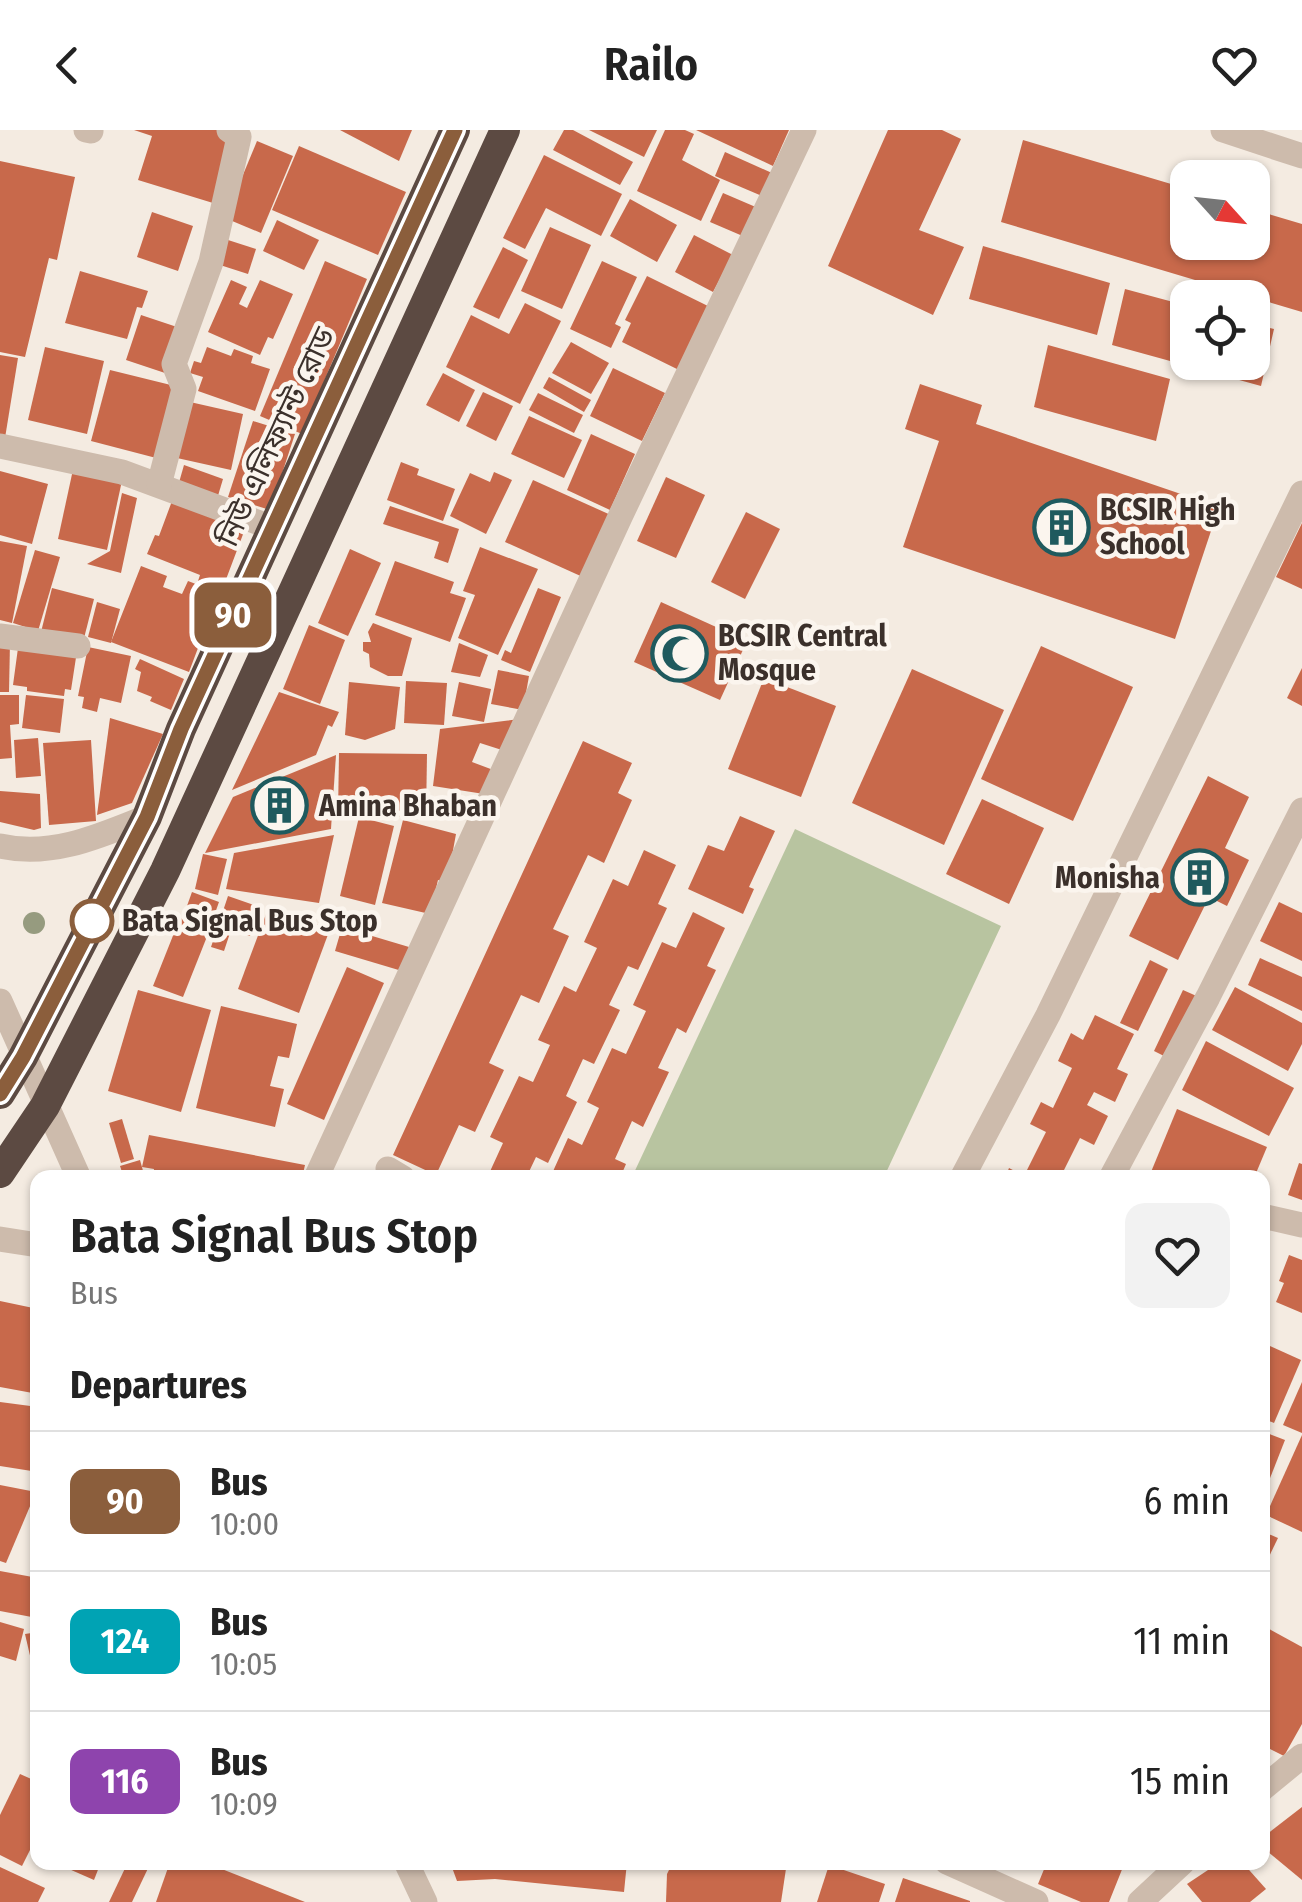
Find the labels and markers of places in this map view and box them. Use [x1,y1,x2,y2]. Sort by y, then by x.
place label: BCSIR High School [1100,492,1236,562]
building icon: BCSIR High School [1031,497,1091,557]
place label: BCSIR Central Mosque [718,618,887,688]
mosque icon: BCSIR Central Mosque [649,623,709,683]
building icon: Amina Bhaban [250,776,310,836]
place label: Amina Bhaban [318,788,497,824]
building icon: Monisha [1169,848,1229,908]
place label: Monisha [1055,860,1160,896]
marker: Bata Signal Bus Stop [71,900,113,942]
place label: Bata Signal Bus Stop [122,903,378,939]

